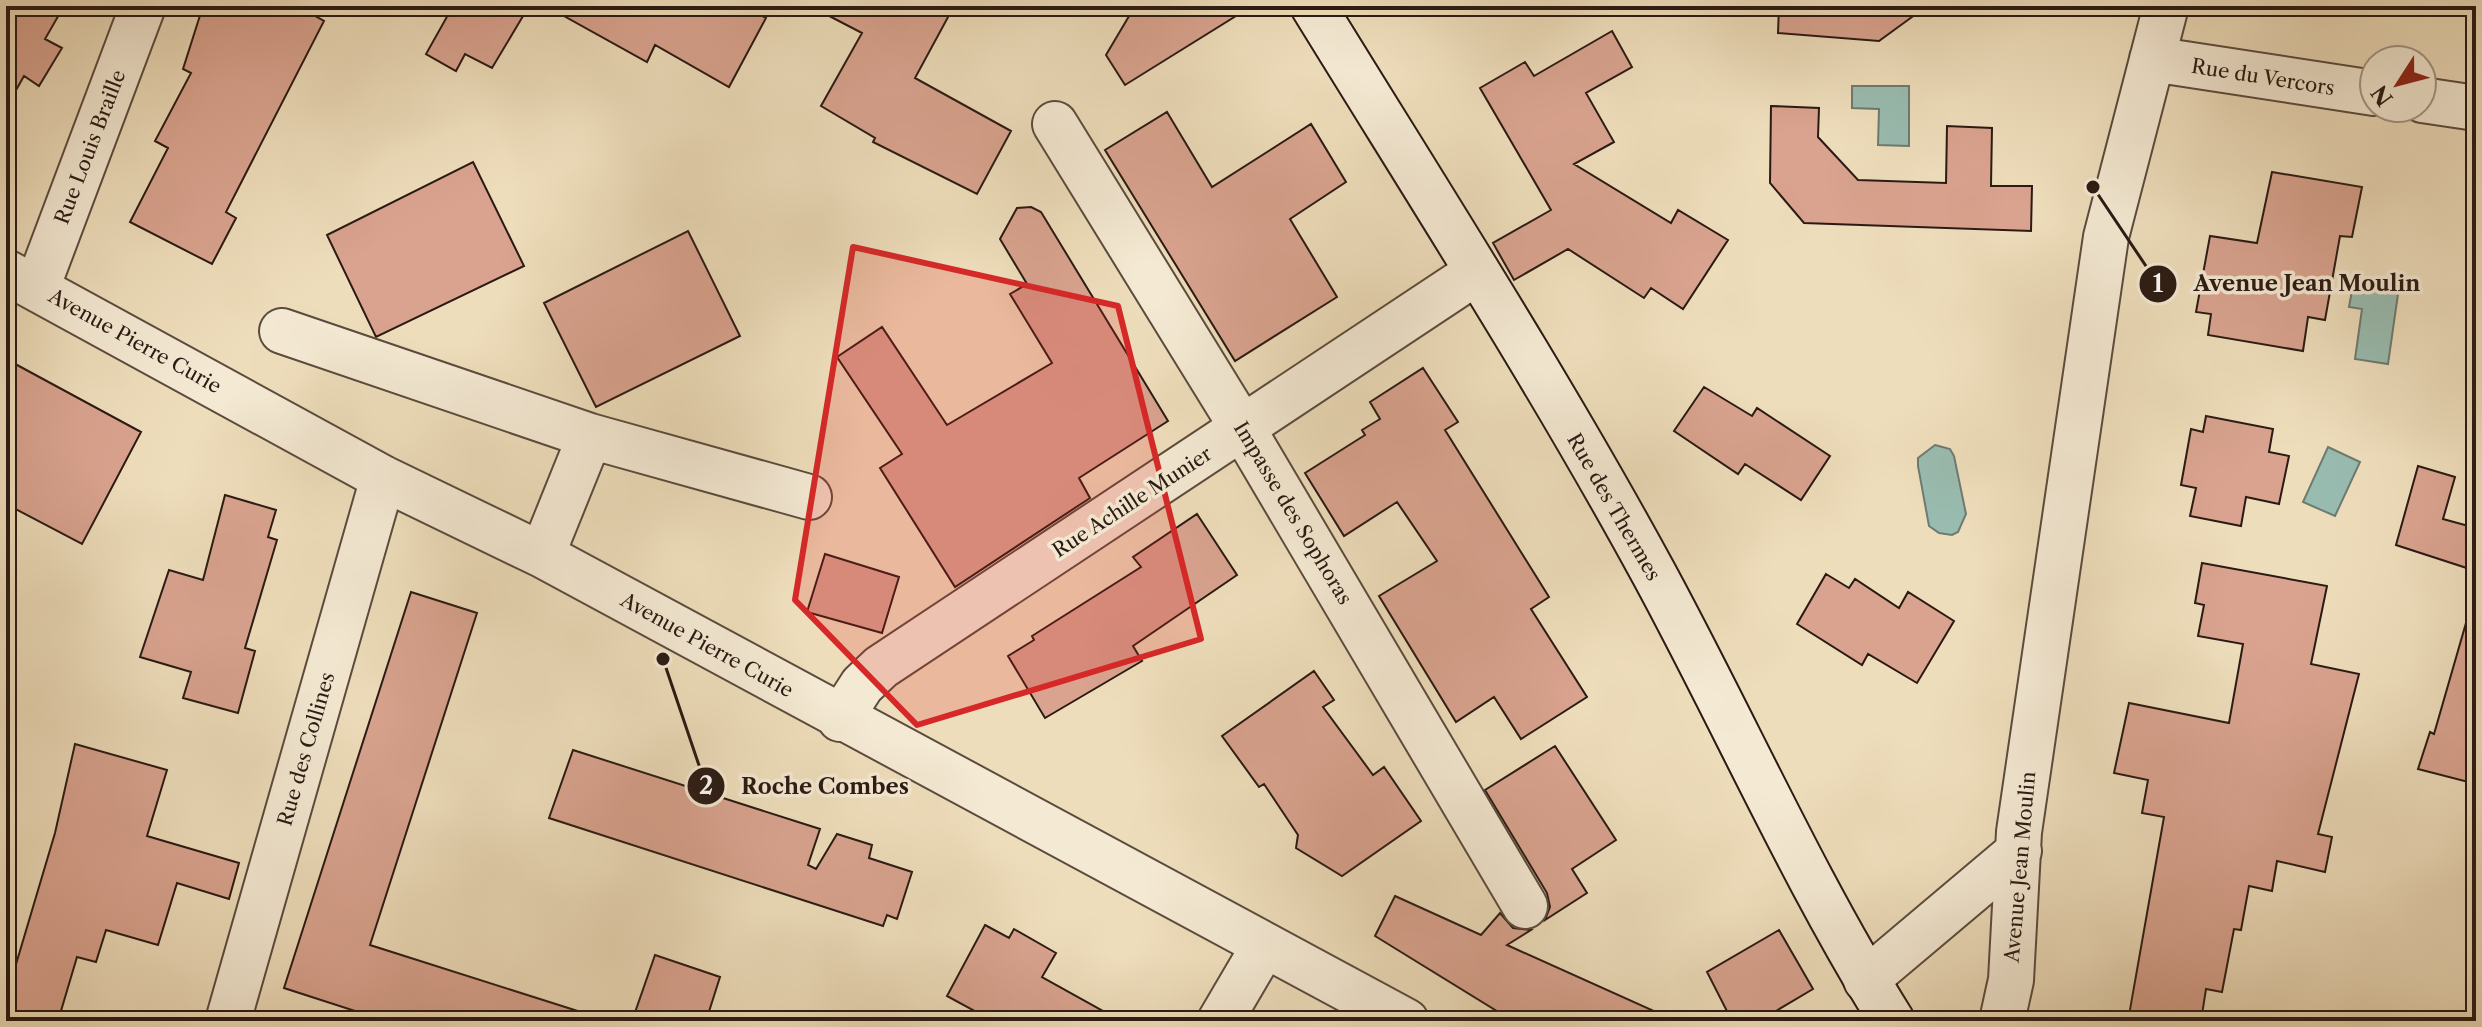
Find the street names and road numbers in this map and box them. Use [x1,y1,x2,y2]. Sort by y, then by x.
street label: Rue du Vercors [2190,54,2336,100]
street label: Rue Louis Braille [50,67,130,227]
street label: Avenue Pierre Curie [44,283,225,398]
street label: Impasse des Sophoras [1229,417,1357,609]
street label: Rue des Thermes [1562,429,1666,585]
street label: Rue Achille Munier [1048,441,1217,562]
street label: Avenue Pierre Curie [616,587,797,702]
street label: Rue des Collines [273,669,339,829]
street label: Avenue Jean Moulin [2000,770,2040,965]

